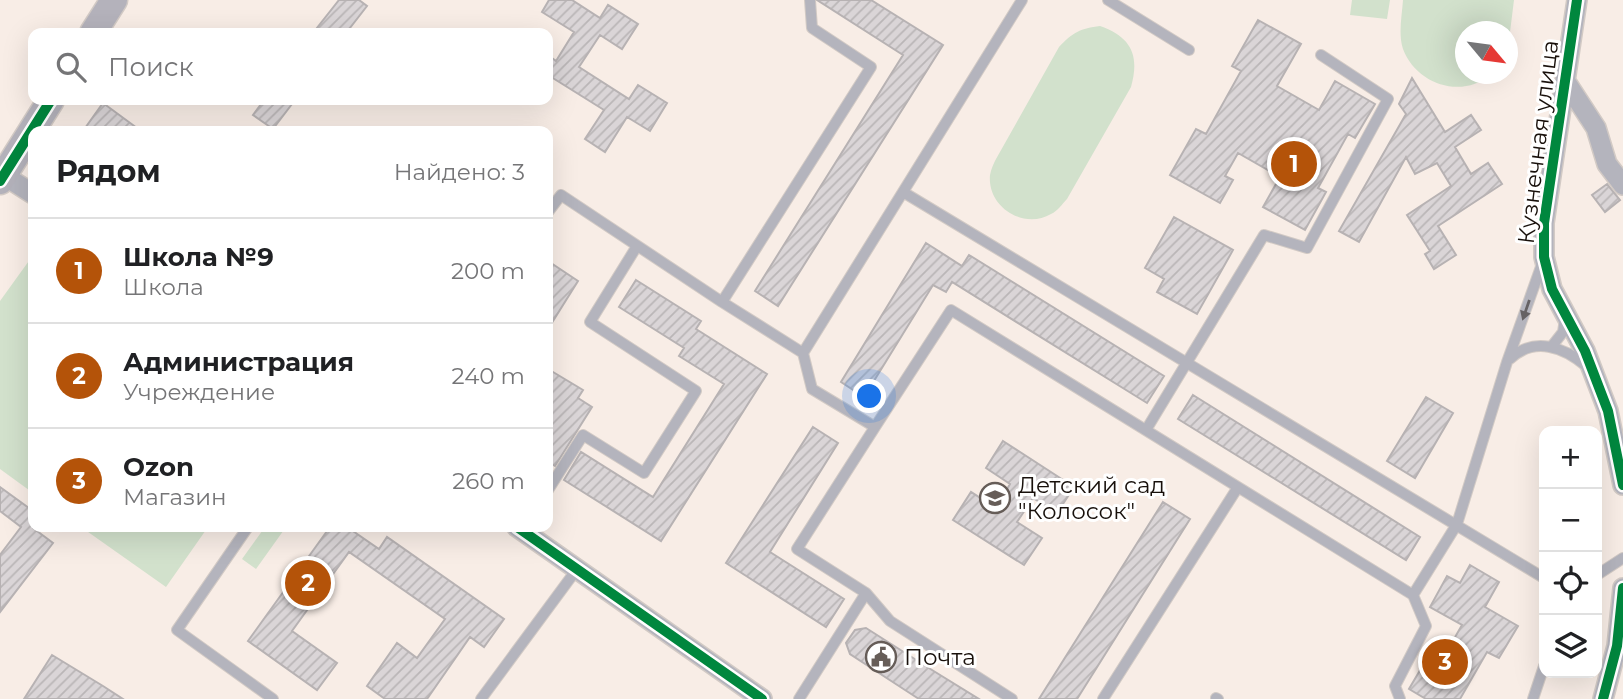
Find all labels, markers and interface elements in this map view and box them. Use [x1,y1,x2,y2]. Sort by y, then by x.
north arrow [1455,21,1518,84]
search box [28,28,553,105]
street label: Кузнечная улица [1512,39,1564,245]
icon: search [52,48,90,86]
text: Поиск [108,51,194,83]
pin: 1 [1271,138,1317,190]
text: Рядом [56,153,161,190]
text: Найдено: 3 [394,158,525,186]
text: Школа №9 [123,241,274,273]
text: 1 [74,257,84,285]
text: 200 m [451,257,525,285]
text: Школа [123,273,204,301]
one-way arrow [1520,299,1531,320]
text: Администрация [123,346,354,378]
text: 2 [72,362,86,390]
text: 240 m [452,362,525,390]
text: Учреждение [123,378,275,406]
your location [852,379,886,413]
map controls [1539,426,1602,678]
button: + [1539,426,1602,489]
text: Ozon [123,451,194,483]
text: 3 [72,467,86,495]
text: 260 m [452,467,525,495]
place label: Детский сад "Колосок" [1018,471,1165,525]
school or university icon: Детский сад "Колосок" [978,481,1012,515]
text: Магазин [123,483,227,511]
button: − [1539,489,1602,552]
button: locate [1539,552,1602,615]
pin: 2 [285,557,331,609]
button: layers [1539,615,1602,678]
pin: 3 [1422,636,1468,688]
public building icon: Почта [864,640,898,674]
place label: Почта [904,643,976,671]

